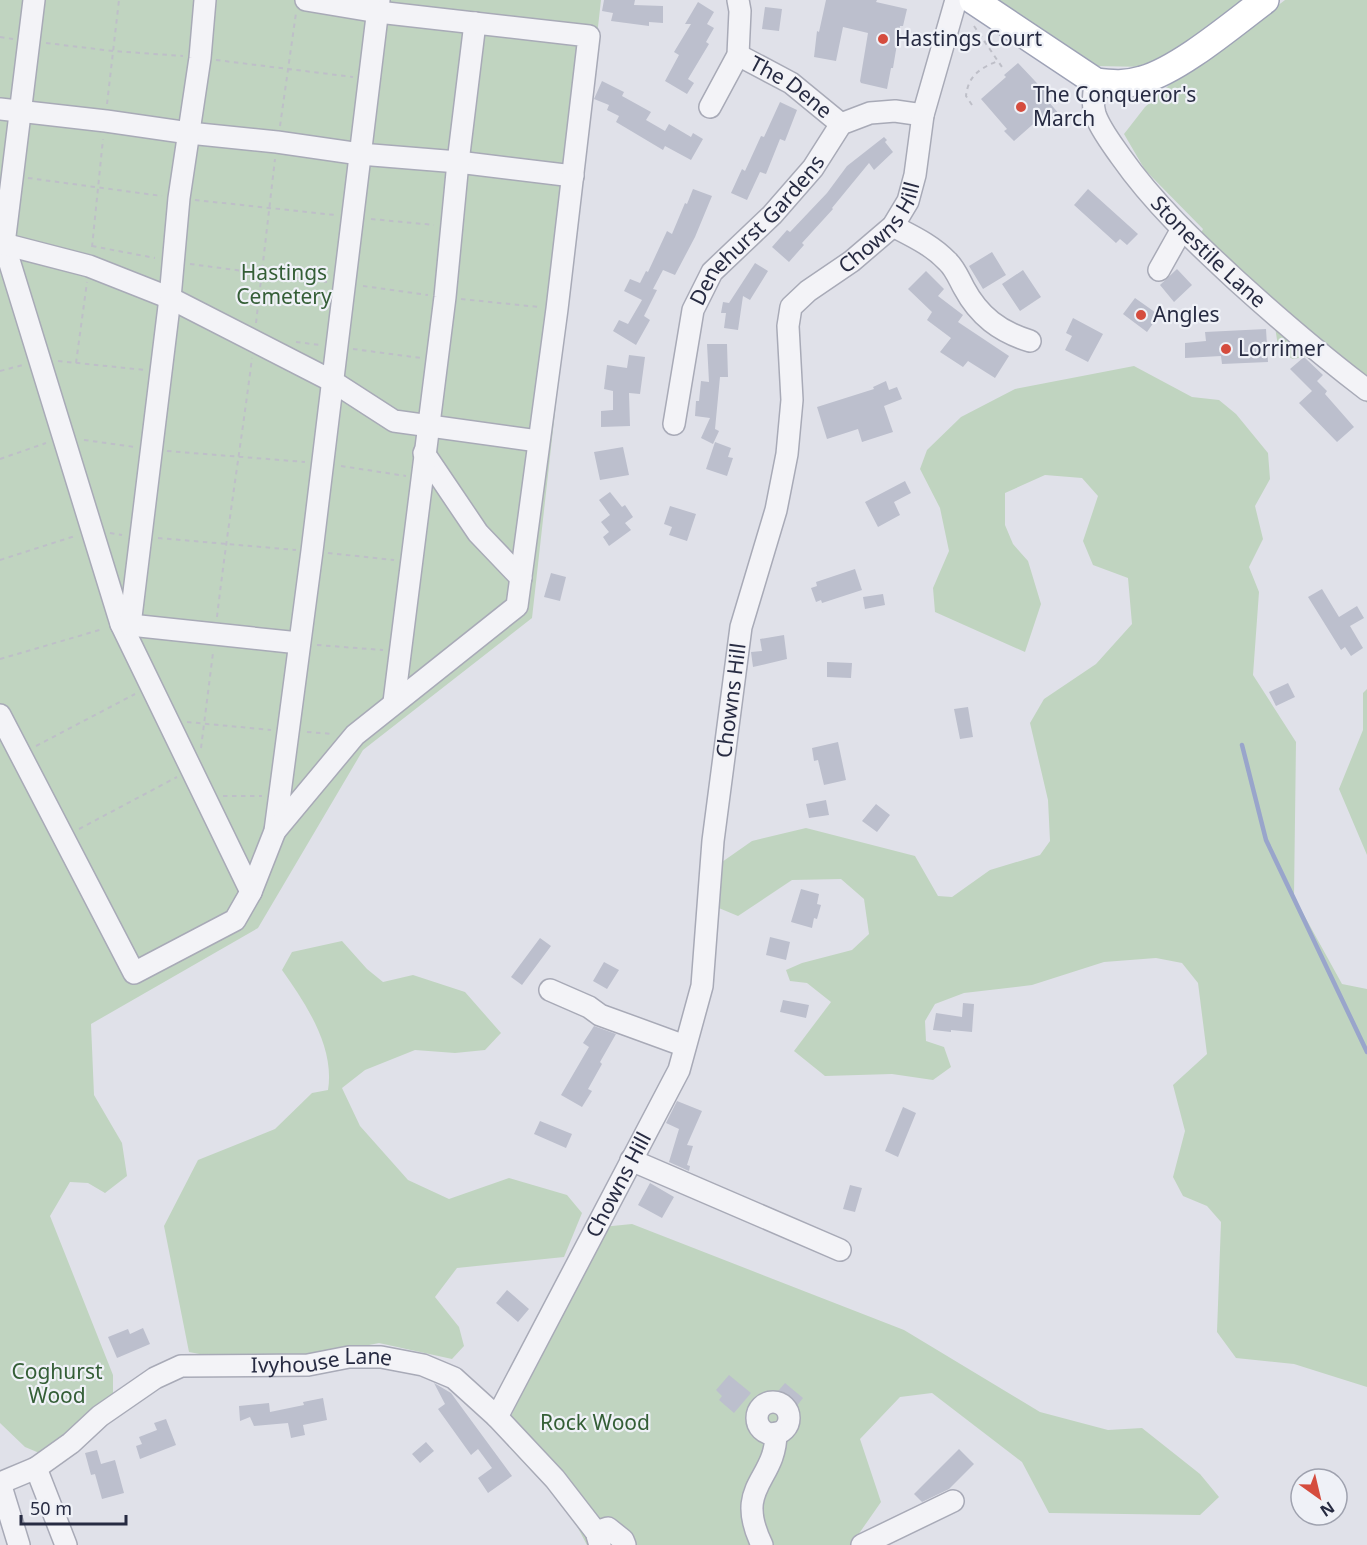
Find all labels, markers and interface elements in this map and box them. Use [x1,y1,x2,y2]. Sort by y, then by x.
place label: Hastings Court [895,24,1042,52]
marker: Hastings Court [876,32,890,46]
street label: The Dene [745,49,838,124]
place label: The Conqueror's March [1033,80,1196,132]
marker: The Conqueror's March [1014,100,1028,114]
street label: Denehurst Gardens [683,150,831,310]
street label: Chowns Hill [833,179,926,279]
street label: Stonestile Lane [1145,189,1272,313]
park label: Hastings Cemetery [236,258,332,310]
place label: Angles [1153,300,1220,328]
marker: Angles [1134,308,1148,322]
place label: Lorrimer [1238,334,1325,362]
marker: Lorrimer [1219,342,1233,356]
street label: Chowns Hill [709,641,752,759]
street label: Chowns Hill [579,1127,657,1242]
street label: Ivyhouse Lane [251,1342,395,1378]
park label: Coghurst Wood [11,1357,103,1409]
park label: Rock Wood [540,1408,650,1436]
north arrow [1289,1467,1349,1527]
scale bar [21,1488,126,1526]
text: 50 m [30,1496,72,1520]
text: N [1316,1497,1339,1522]

